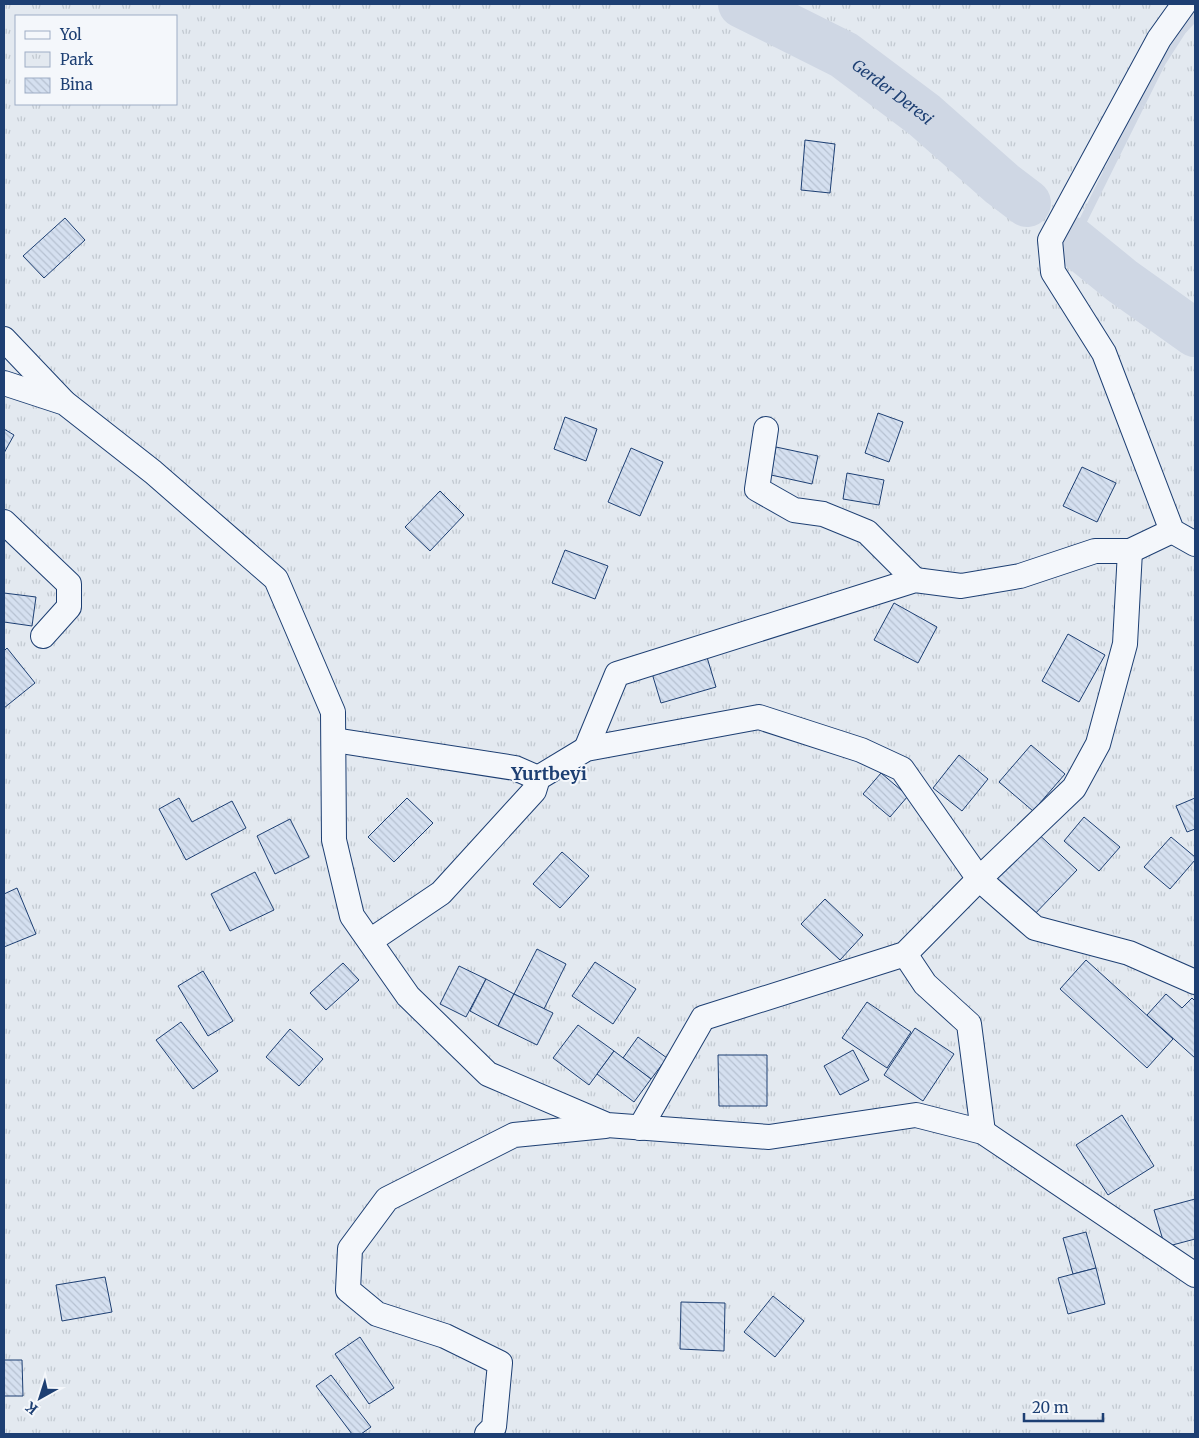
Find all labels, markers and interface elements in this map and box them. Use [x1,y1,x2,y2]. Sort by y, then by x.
legend [15,15,178,105]
text: Yol [59,25,82,44]
text: Park [60,50,94,69]
water label: Gerder Deresi [848,55,938,129]
text: Bina [60,75,93,94]
district label: Yurtbeyi [510,762,587,785]
north arrow [15,1373,65,1423]
scale bar [1024,1390,1103,1422]
text: K [22,1397,42,1418]
text: 20 m [1032,1398,1069,1417]

